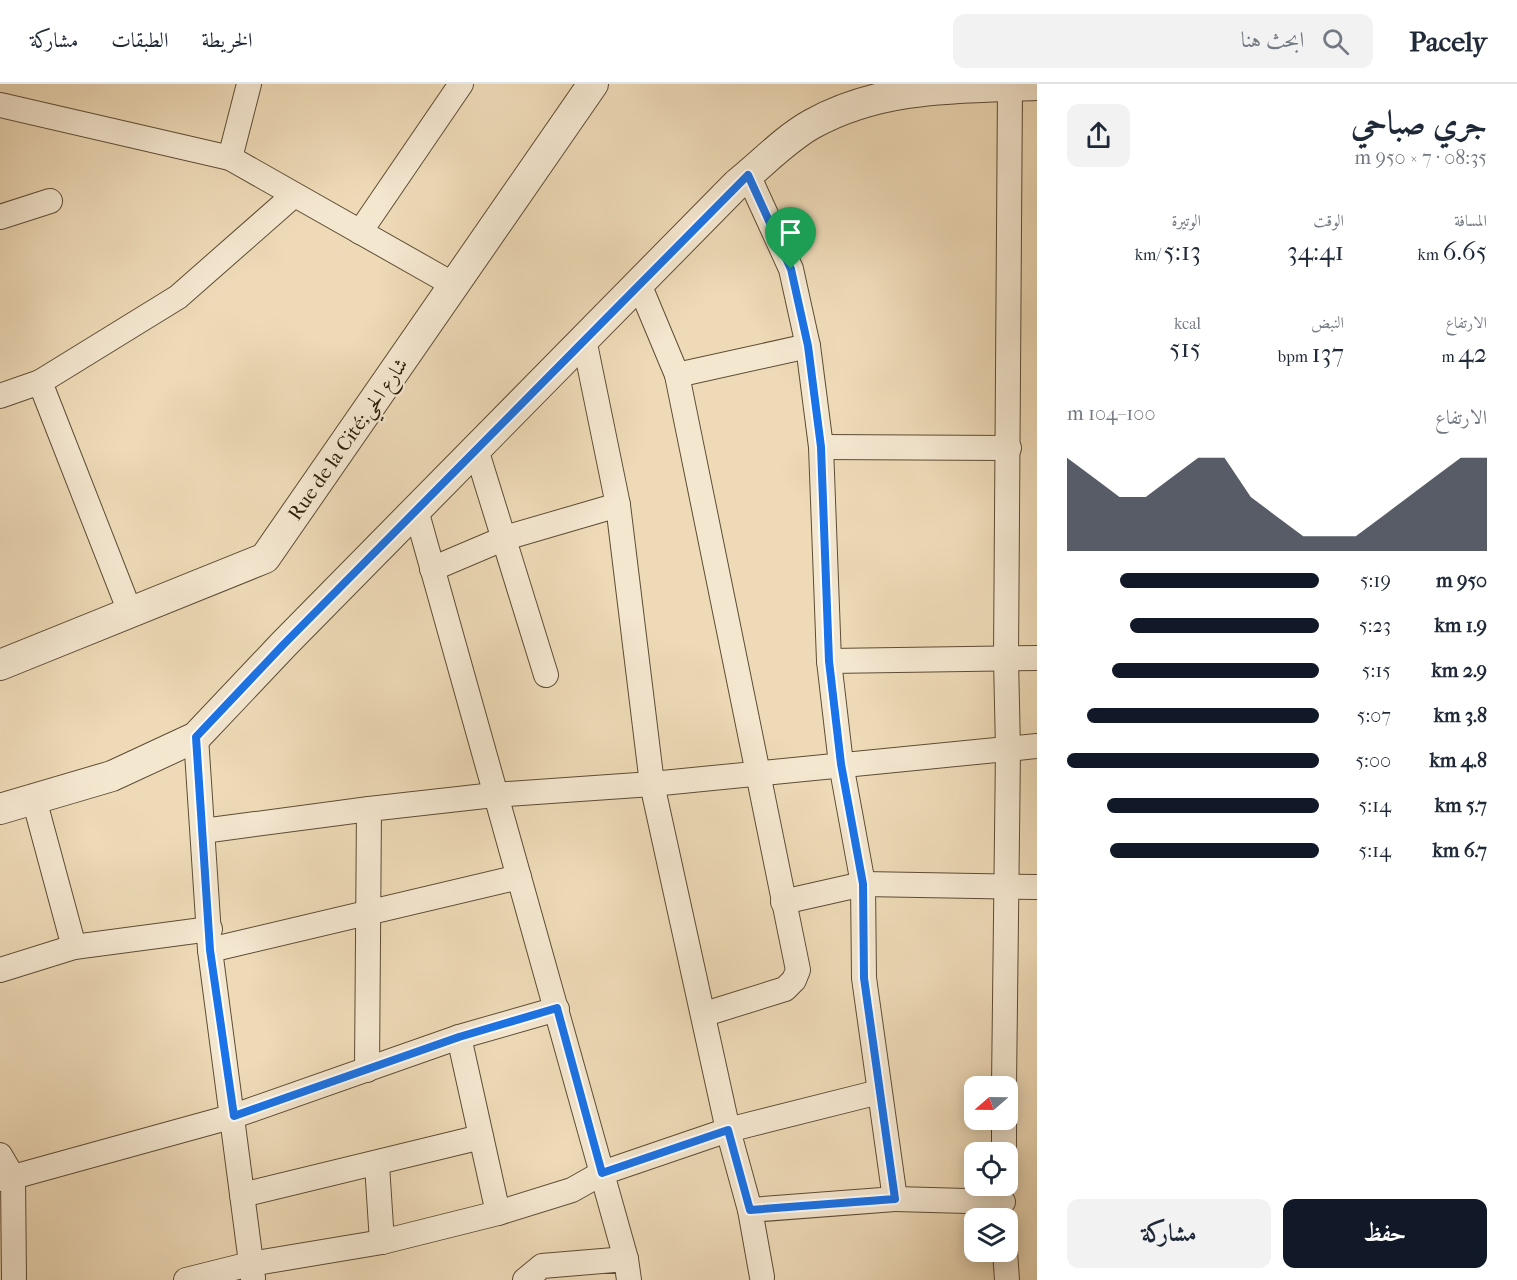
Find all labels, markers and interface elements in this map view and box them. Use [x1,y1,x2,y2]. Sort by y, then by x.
search box [953,14,1373,68]
icon: search [1319,25,1352,58]
text: Pacely [1409,25,1487,58]
text: ابحث هنا [1241,27,1304,53]
text: مشاركة [30,28,78,52]
text: الطبقات [111,28,168,52]
text: الخريطة [201,28,253,52]
button: share [1067,104,1130,167]
text: جري صباحي [1351,104,1487,143]
text: 08:35 · 7 × 950 m [1355,146,1487,169]
pin [765,207,816,269]
text: الوتيرة [1171,211,1201,230]
text: الوقت [1313,211,1344,230]
text: المسافة [1454,211,1487,230]
icon: arrive [774,216,807,249]
text: 5:13 [1164,236,1201,267]
text: 34:41 [1287,236,1344,267]
text: 6.65 [1443,236,1487,267]
text: /km [1135,245,1164,264]
text: km [1418,245,1443,264]
text: النبض [1311,313,1344,332]
text: الارتفاع [1445,313,1487,332]
text: kcal [1174,314,1201,333]
text: 515 [1169,333,1201,364]
text: 137 [1312,338,1344,369]
text: 42 [1458,338,1487,369]
text: bpm [1278,347,1312,366]
text: m [1442,347,1458,366]
street label: Rue de la Cité;شارع الحي [283,353,418,529]
text: 100–104 m [1067,402,1155,425]
text: الارتفاع [1435,406,1487,429]
text: 5:19 [1360,569,1391,592]
text: 950 m [1436,569,1487,592]
text: 5:23 [1359,614,1391,637]
text: 1.9 km [1435,614,1487,637]
text: 5:15 [1362,659,1391,682]
text: 2.9 km [1431,659,1487,682]
text: 5:07 [1357,704,1391,727]
text: 3.8 km [1434,704,1487,727]
text: 5:00 [1355,749,1391,772]
text: 4.8 km [1430,749,1487,772]
text: 5:14 [1359,794,1391,817]
text: 5.7 km [1435,794,1487,817]
text: 5:14 [1359,839,1391,862]
text: 6.7 km [1433,839,1487,862]
north arrow [964,1076,1018,1130]
map controls [964,1076,1018,1262]
button: locate [964,1142,1018,1196]
button: مشاركة [1067,1199,1271,1268]
button: حفظ [1283,1199,1487,1268]
button: layers [964,1208,1018,1262]

